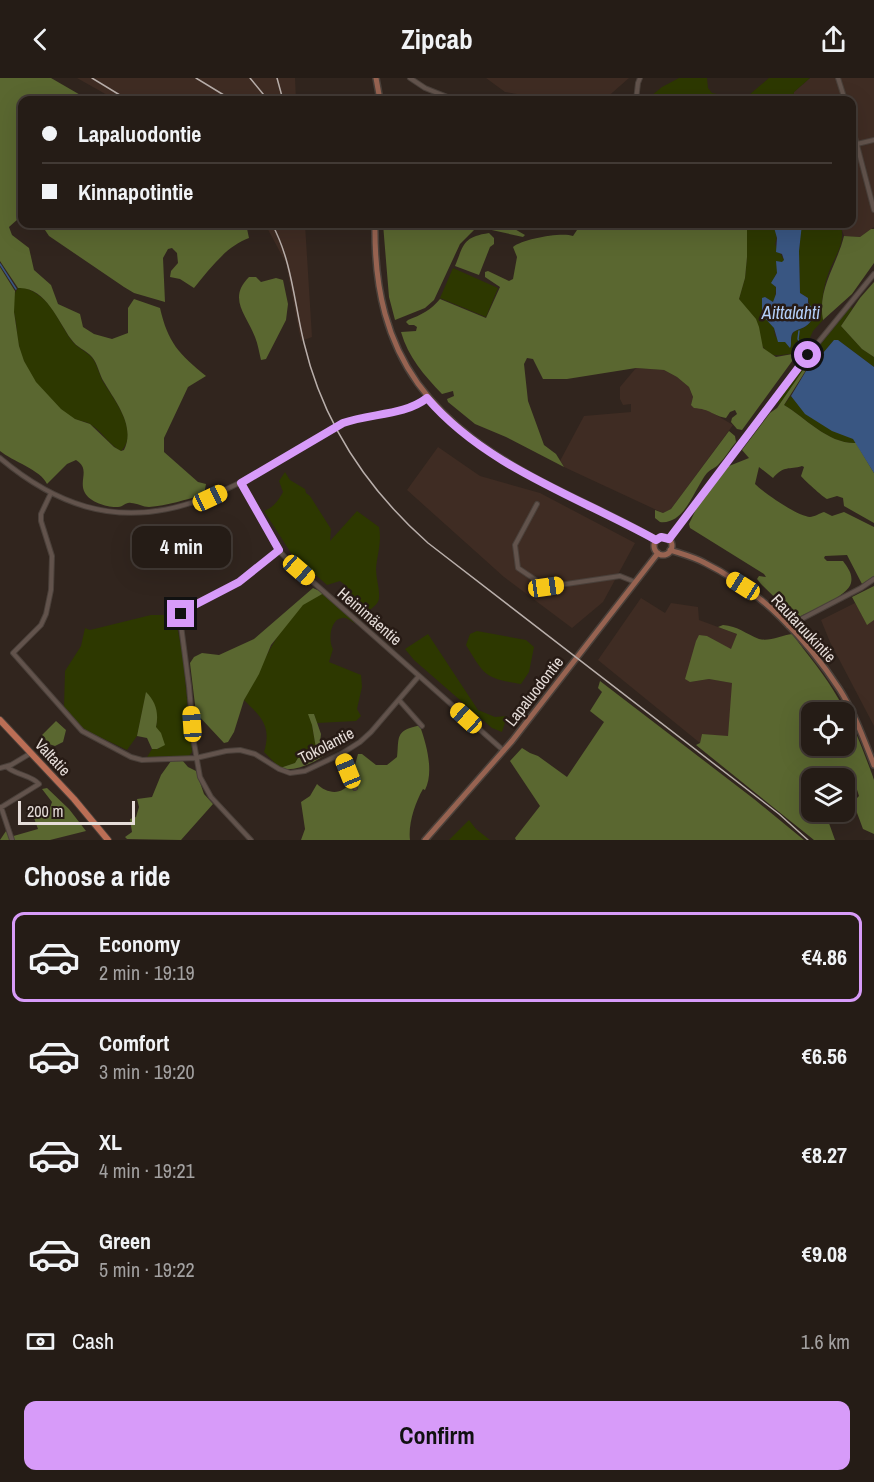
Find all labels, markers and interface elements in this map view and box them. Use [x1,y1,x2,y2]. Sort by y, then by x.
text: Zipcab [401,21,473,57]
icon: back [24,23,57,56]
icon: share [817,23,850,56]
text: Lapaluodontie [78,119,201,149]
text: Kinnapotintie [78,177,193,207]
water label: Aittalahti [761,300,820,325]
route start [794,341,821,368]
car [190,482,230,514]
callout: 4 min [132,527,231,569]
text: 4 min [160,533,203,560]
car [280,551,318,589]
car [723,569,763,603]
car [527,576,565,598]
street label: Heinimäentie [333,582,407,650]
street label: Rautaruukintie [767,589,841,667]
route end [167,600,194,627]
street label: Lapaluodontie [500,651,568,731]
car [447,699,485,737]
map controls [801,702,855,822]
button: locate [801,702,855,756]
car [182,705,202,743]
street label: Tokolantie [294,722,358,768]
street label: Valtatie [30,734,76,780]
car [333,751,363,791]
button: layers [801,768,855,822]
scale bar [18,798,135,826]
text: 200 m [27,800,63,822]
text: Choose a ride [24,858,170,894]
text: Economy [99,929,180,959]
icon: car [27,930,81,984]
text: €4.86 [802,942,847,972]
text: 2 min · 19:19 [99,959,195,986]
text: Comfort [99,1028,169,1058]
icon: car [27,1029,81,1083]
text: €6.56 [802,1041,847,1071]
text: 3 min · 19:20 [99,1058,195,1085]
text: XL [99,1127,122,1157]
icon: car [27,1128,81,1182]
text: €8.27 [802,1140,847,1170]
text: 4 min · 19:21 [99,1157,195,1184]
text: Green [99,1226,151,1256]
icon: car [27,1227,81,1281]
text: €9.08 [802,1239,847,1269]
text: 5 min · 19:22 [99,1256,195,1283]
icon: cash [24,1325,57,1358]
text: Cash [72,1326,114,1356]
text: 1.6 km [801,1328,850,1355]
button: Confirm [24,1401,850,1470]

